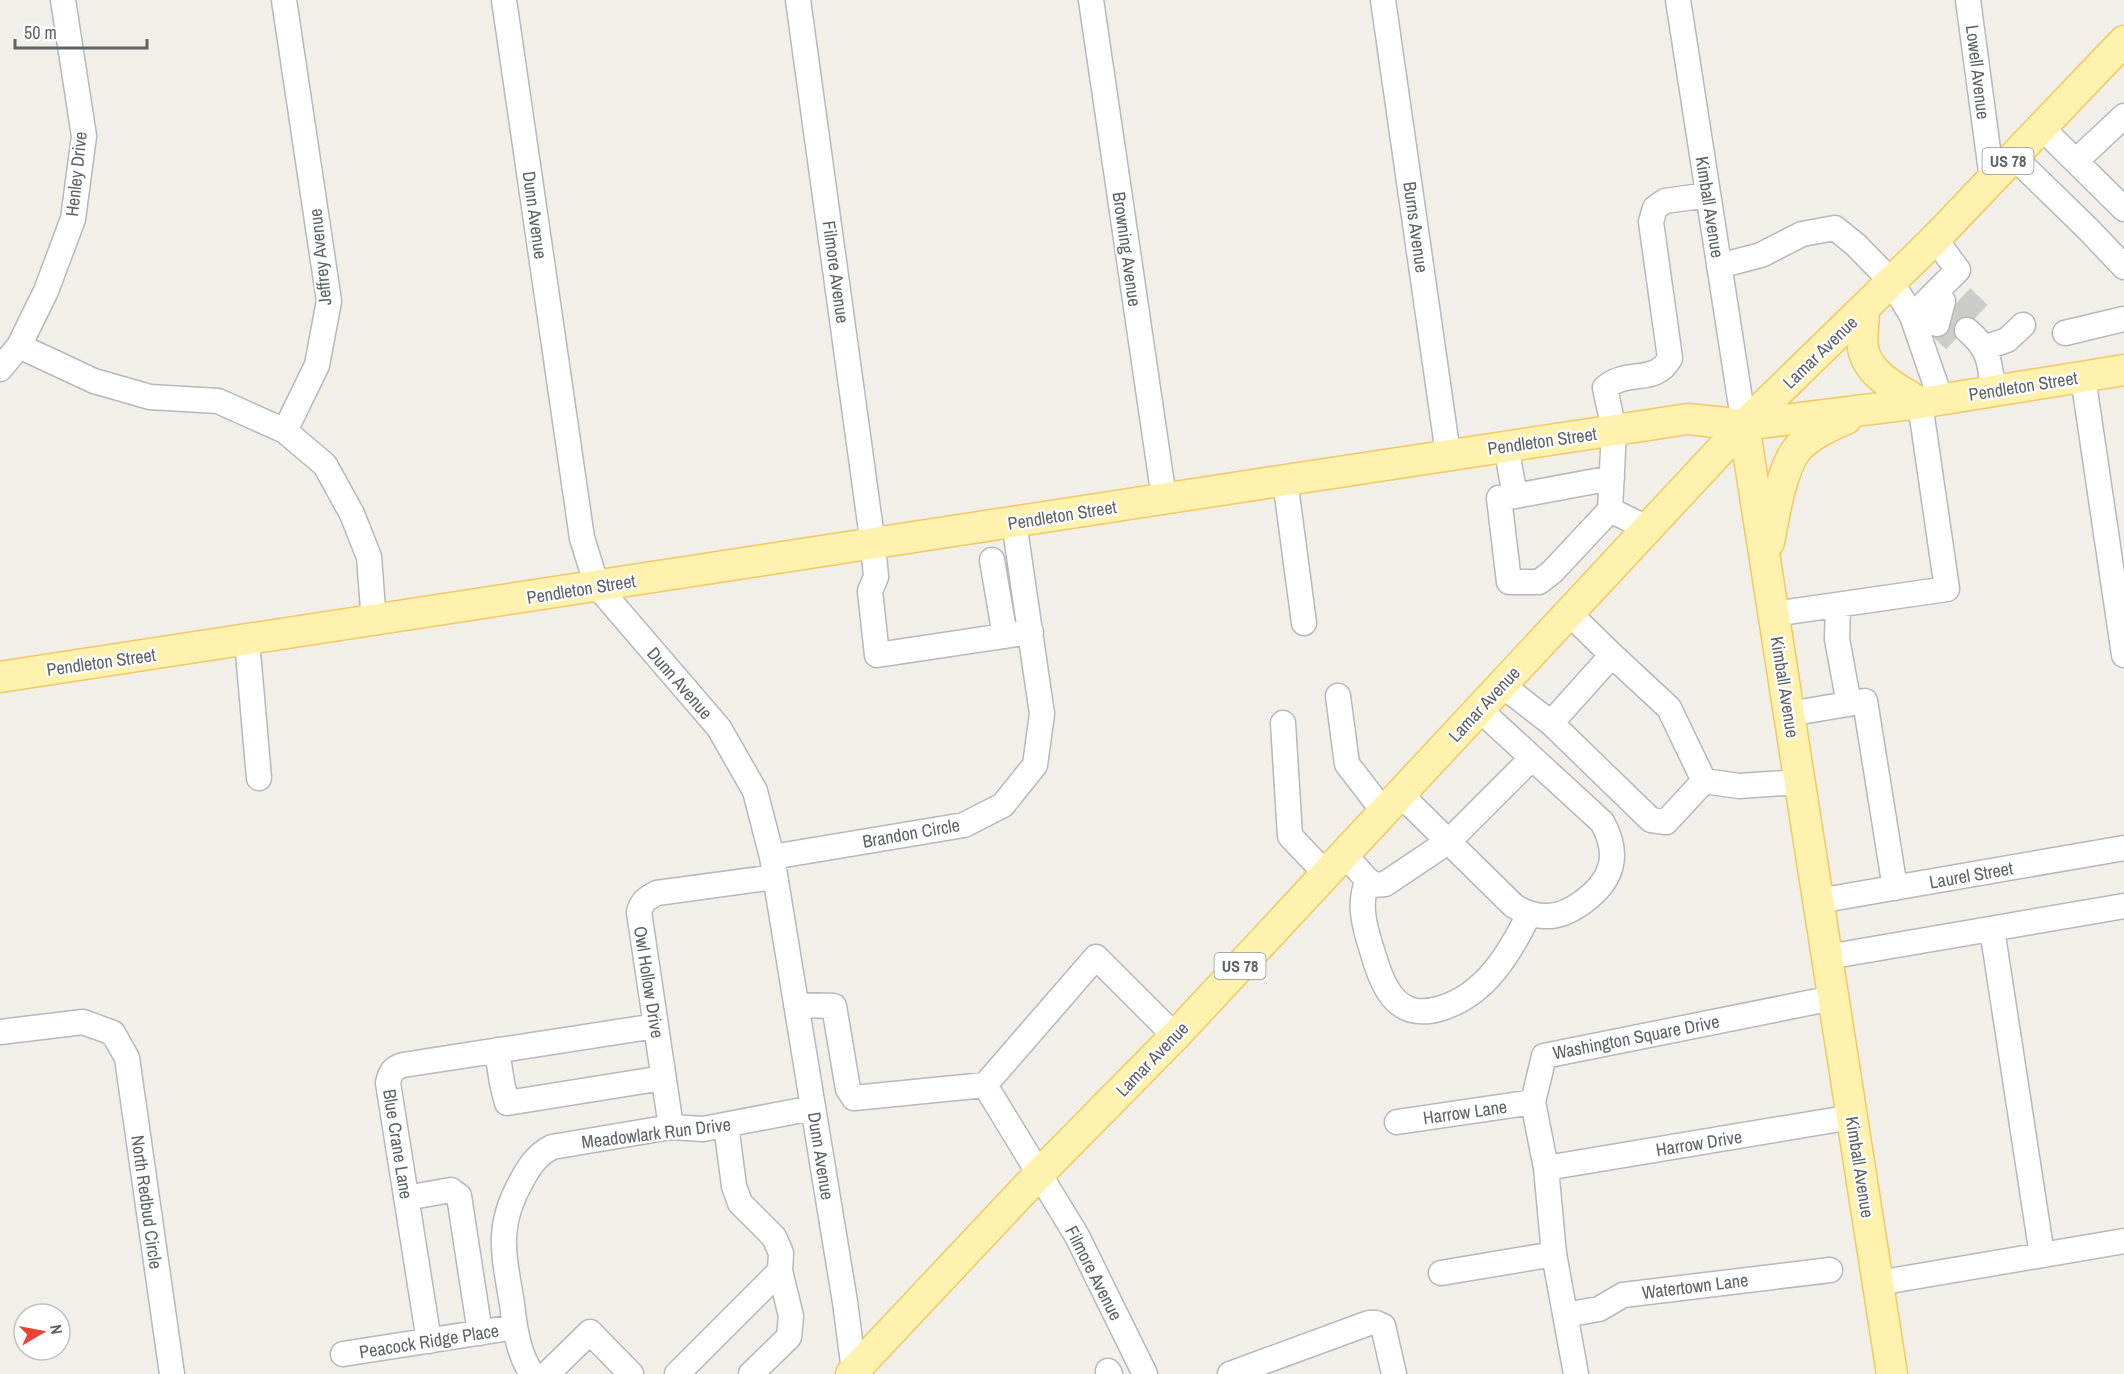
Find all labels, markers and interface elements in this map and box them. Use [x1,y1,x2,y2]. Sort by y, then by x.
scale bar [15,12,147,50]
text: 50 m [24,20,57,45]
street label: Lowell Avenue [1960,23,1996,121]
street label: Henley Drive [59,130,93,218]
road number: US 78 [1982,148,2034,174]
street label: Kimball Avenue [1690,155,1730,259]
street label: Dunn Avenue [516,169,554,261]
street label: Burns Avenue [1397,180,1435,274]
street label: Browning Avenue [1107,190,1147,308]
street label: Jeffrey Avenue [302,207,338,307]
street label: Filmore Avenue [816,219,856,325]
street label: Lamar Avenue [1777,310,1863,394]
street label: Pendleton Street [1967,365,2079,407]
street label: Pendleton Street [1486,421,1598,461]
street label: Pendleton Street [1006,494,1118,536]
street label: Pendleton Street [525,568,637,610]
street label: Kimball Avenue [1765,635,1805,739]
street label: Dunn Avenue [642,641,718,725]
street label: Pendleton Street [45,642,157,682]
street label: Lamar Avenue [1442,661,1526,747]
street label: Brandon Circle [860,812,962,854]
street label: Laurel Street [1927,855,2015,895]
street label: Owl Hollow Drive [628,924,670,1040]
road number: US 78 [1214,953,1266,979]
street label: Washington Square Drive [1551,1009,1721,1065]
street label: Lamar Avenue [1110,1016,1194,1102]
street label: Blue Crane Lane [377,1087,419,1201]
street label: Harrow Lane [1421,1094,1509,1130]
street label: Dunn Avenue [802,1110,840,1202]
street label: Meadowlark Run Drive [580,1111,732,1155]
street label: Kimball Avenue [1840,1115,1880,1219]
street label: Harrow Drive [1654,1124,1744,1162]
street label: North Redbud Circle [125,1134,169,1270]
street label: Filmore Avenue [1059,1221,1129,1325]
street label: Watertown Lane [1640,1267,1750,1305]
north arrow [12,1302,72,1362]
street label: Peacock Ridge Place [357,1318,501,1364]
text: N [45,1323,68,1336]

